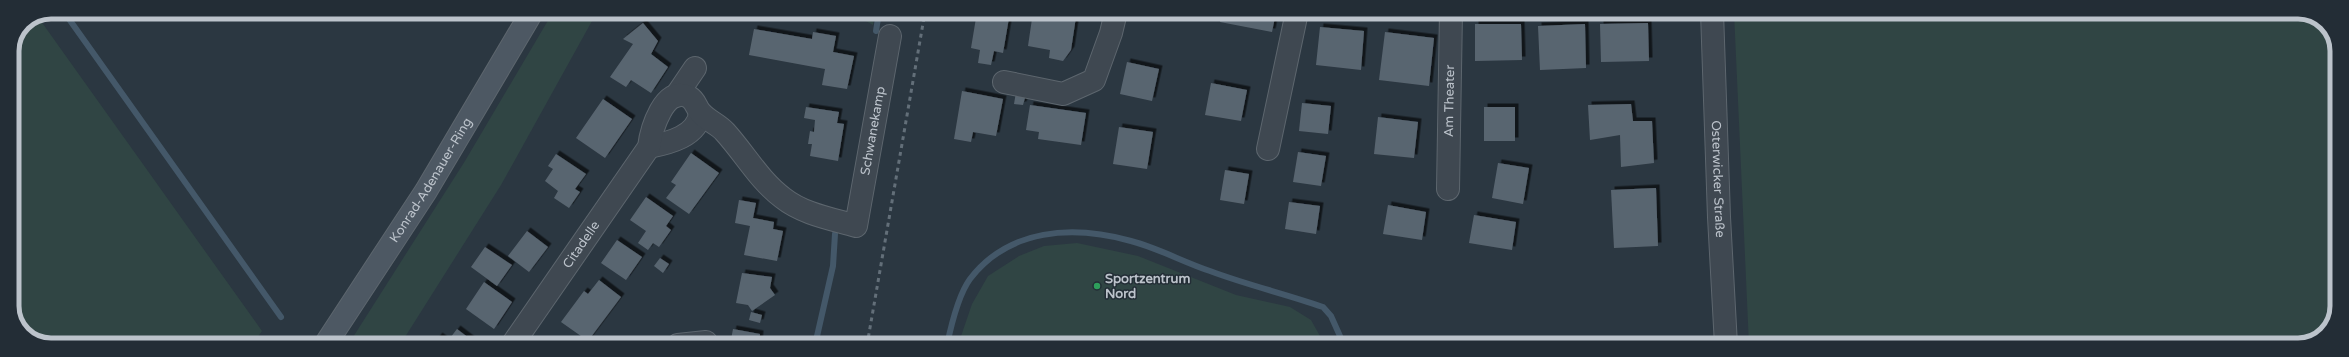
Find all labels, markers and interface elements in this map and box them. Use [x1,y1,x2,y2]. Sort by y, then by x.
street label: Am Theater [1441,65,1458,137]
street label: Schwanekamp [857,85,889,177]
street label: Konrad-Adenauer-Ring [386,115,476,246]
street label: Osterwicker Straße [1708,120,1728,238]
street label: Citadelle [559,218,603,271]
place label: Sportzentrum Nord [1105,271,1190,302]
marker: Sportzentrum Nord [1092,281,1102,291]

